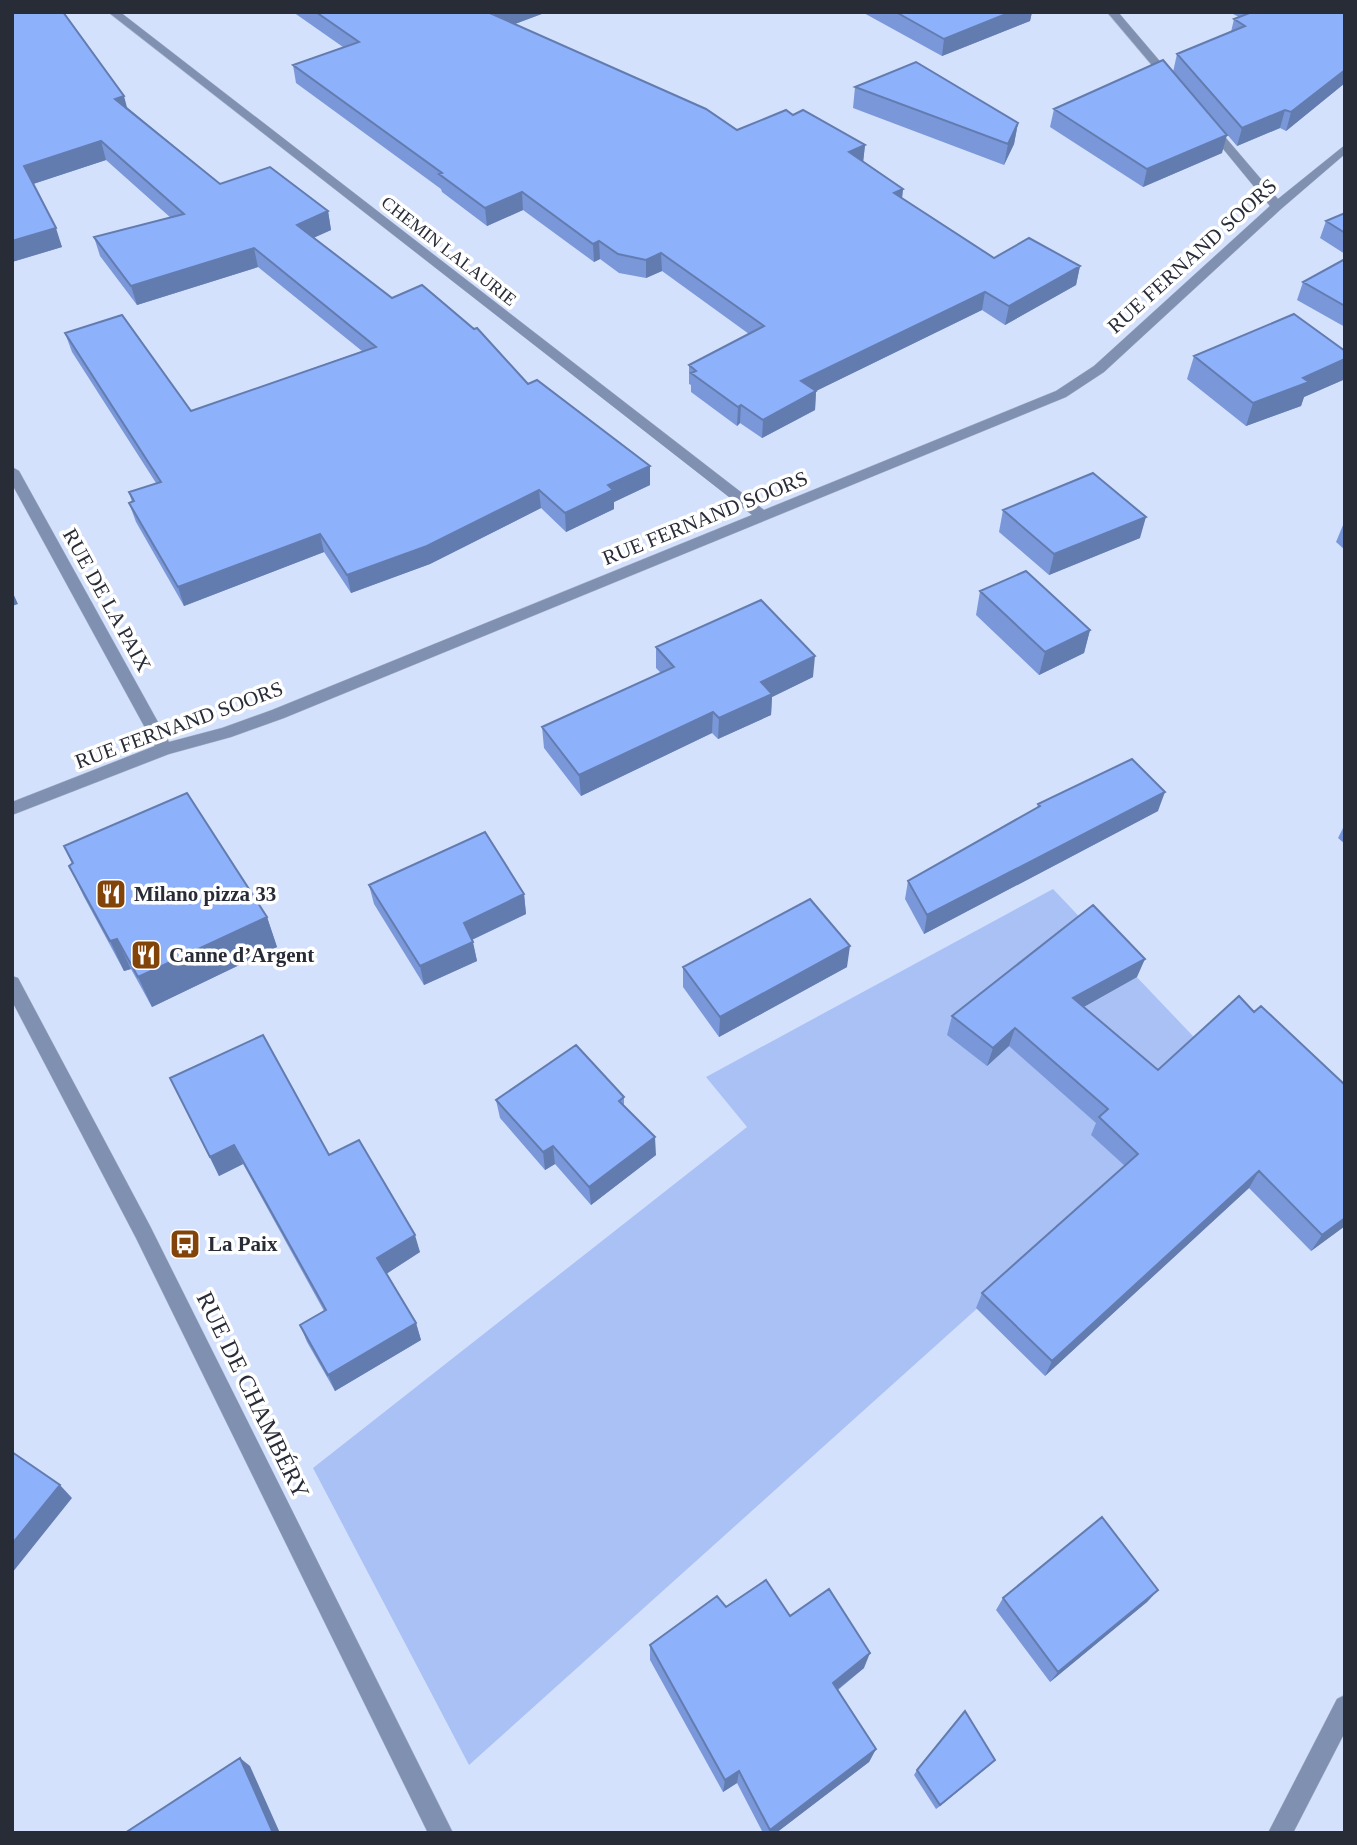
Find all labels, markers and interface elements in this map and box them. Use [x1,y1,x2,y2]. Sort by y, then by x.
street label: RUE FERNAND SOORS [1102,174,1282,338]
street label: CHEMIN LALAURIE [378,192,520,310]
street label: RUE FERNAND SOORS [599,466,811,570]
street label: RUE DE LA PAIX [58,524,156,676]
street label: RUE FERNAND SOORS [72,676,286,774]
restaurant icon: Milano pizza 33 [94,877,128,911]
place label: Milano pizza 33 [134,882,276,906]
restaurant icon: Canne d’Argent [129,938,163,972]
place label: Canne d’Argent [169,943,314,967]
bus stop icon: La Paix [168,1227,202,1261]
place label: La Paix [208,1232,278,1256]
street label: RUE DE CHAMBÉRY [192,1287,314,1503]

